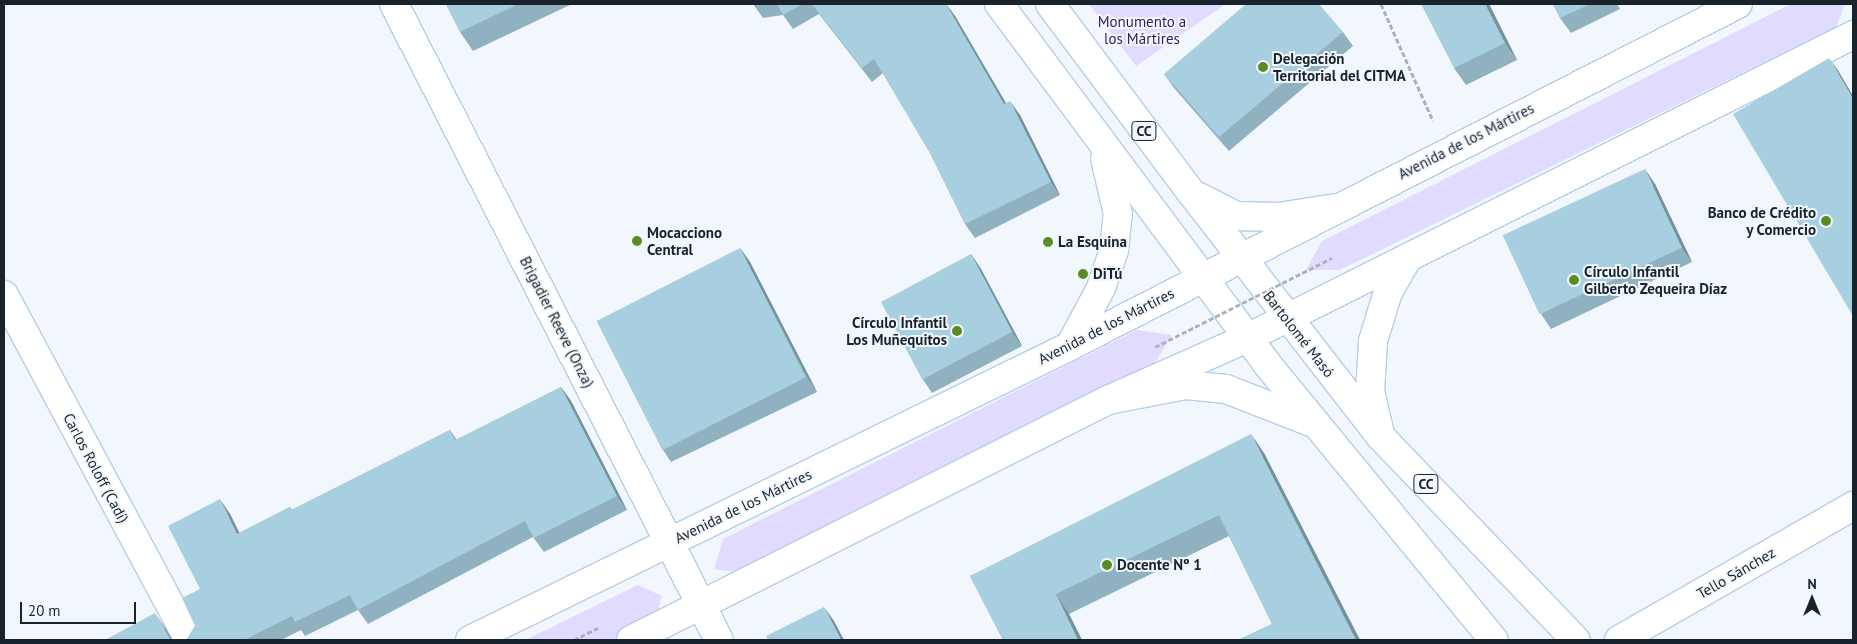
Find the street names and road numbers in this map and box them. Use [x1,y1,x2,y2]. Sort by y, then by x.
street label: Avenida de los Mártires [1395,99,1537,183]
road number: CC [1130,120,1158,142]
street label: Brigadier Reeve (Onza) [516,253,598,391]
street label: Avenida de los Mártires [1035,284,1177,368]
street label: Bartolomé Masó [1260,287,1338,381]
street label: Carlos Roloff (Cadí) [59,410,133,526]
street label: Avenida de los Mártires [672,465,814,547]
road number: CC [1412,472,1440,496]
street label: Tello Sánchez [1694,543,1778,603]

